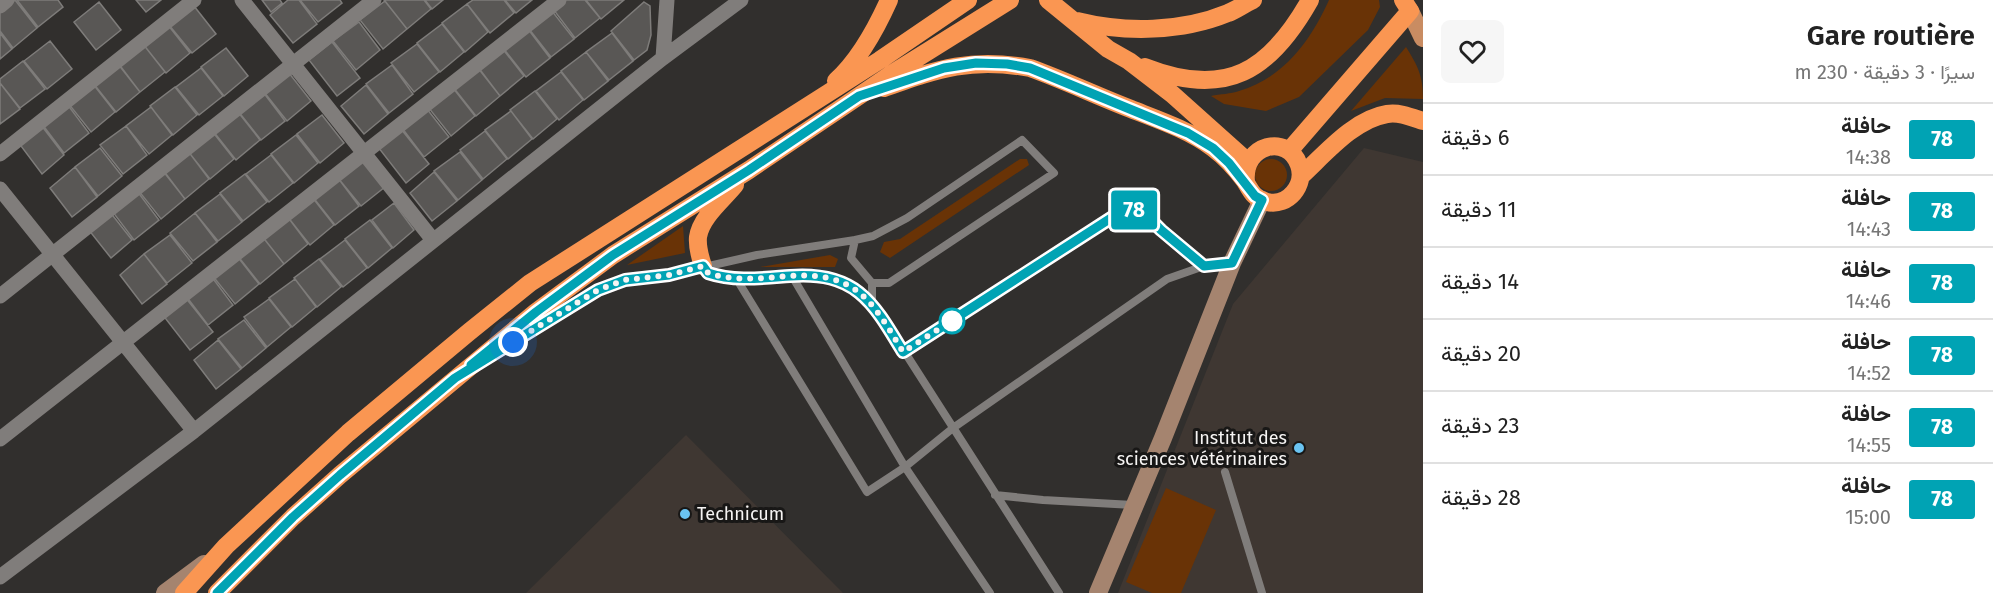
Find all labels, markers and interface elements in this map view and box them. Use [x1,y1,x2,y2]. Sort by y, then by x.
text: Gare routière [1807,19,1975,52]
button: heart [1441,20,1504,83]
text: سيرًا · 3 دقيقة · 230 m [1795,60,1975,84]
text: حافلة [1841,112,1891,139]
text: 6 دقيقة [1441,124,1509,151]
text: 78 [1931,126,1953,152]
text: 14:38 [1846,145,1891,169]
text: حافلة [1841,184,1891,211]
line badge: 78 [1107,190,1161,230]
text: 11 دقيقة [1441,196,1517,223]
text: 78 [1123,197,1145,223]
text: 78 [1931,198,1953,224]
text: 14:43 [1847,217,1891,241]
text: حافلة [1841,256,1891,283]
text: 14 دقيقة [1441,268,1519,295]
text: 78 [1931,270,1953,296]
text: 14:46 [1846,289,1891,313]
unlabelled marker [939,308,965,334]
your location [498,327,528,357]
text: حافلة [1841,328,1891,355]
text: 20 دقيقة [1441,340,1521,367]
text: 78 [1931,342,1953,368]
text: 14:52 [1847,361,1891,385]
text: حافلة [1841,400,1891,427]
text: 23 دقيقة [1441,412,1520,439]
text: 78 [1931,414,1953,440]
place label: Institut des sciences vétérinaires [1117,427,1287,470]
text: 14:55 [1847,433,1891,457]
marker: Institut des sciences vétérinaires [1292,441,1306,455]
text: حافلة [1841,472,1891,499]
text: 28 دقيقة [1441,484,1521,511]
text: 78 [1931,486,1953,512]
place label: Technicum [697,503,784,525]
text: 15:00 [1845,505,1891,529]
marker: Technicum [678,507,692,521]

